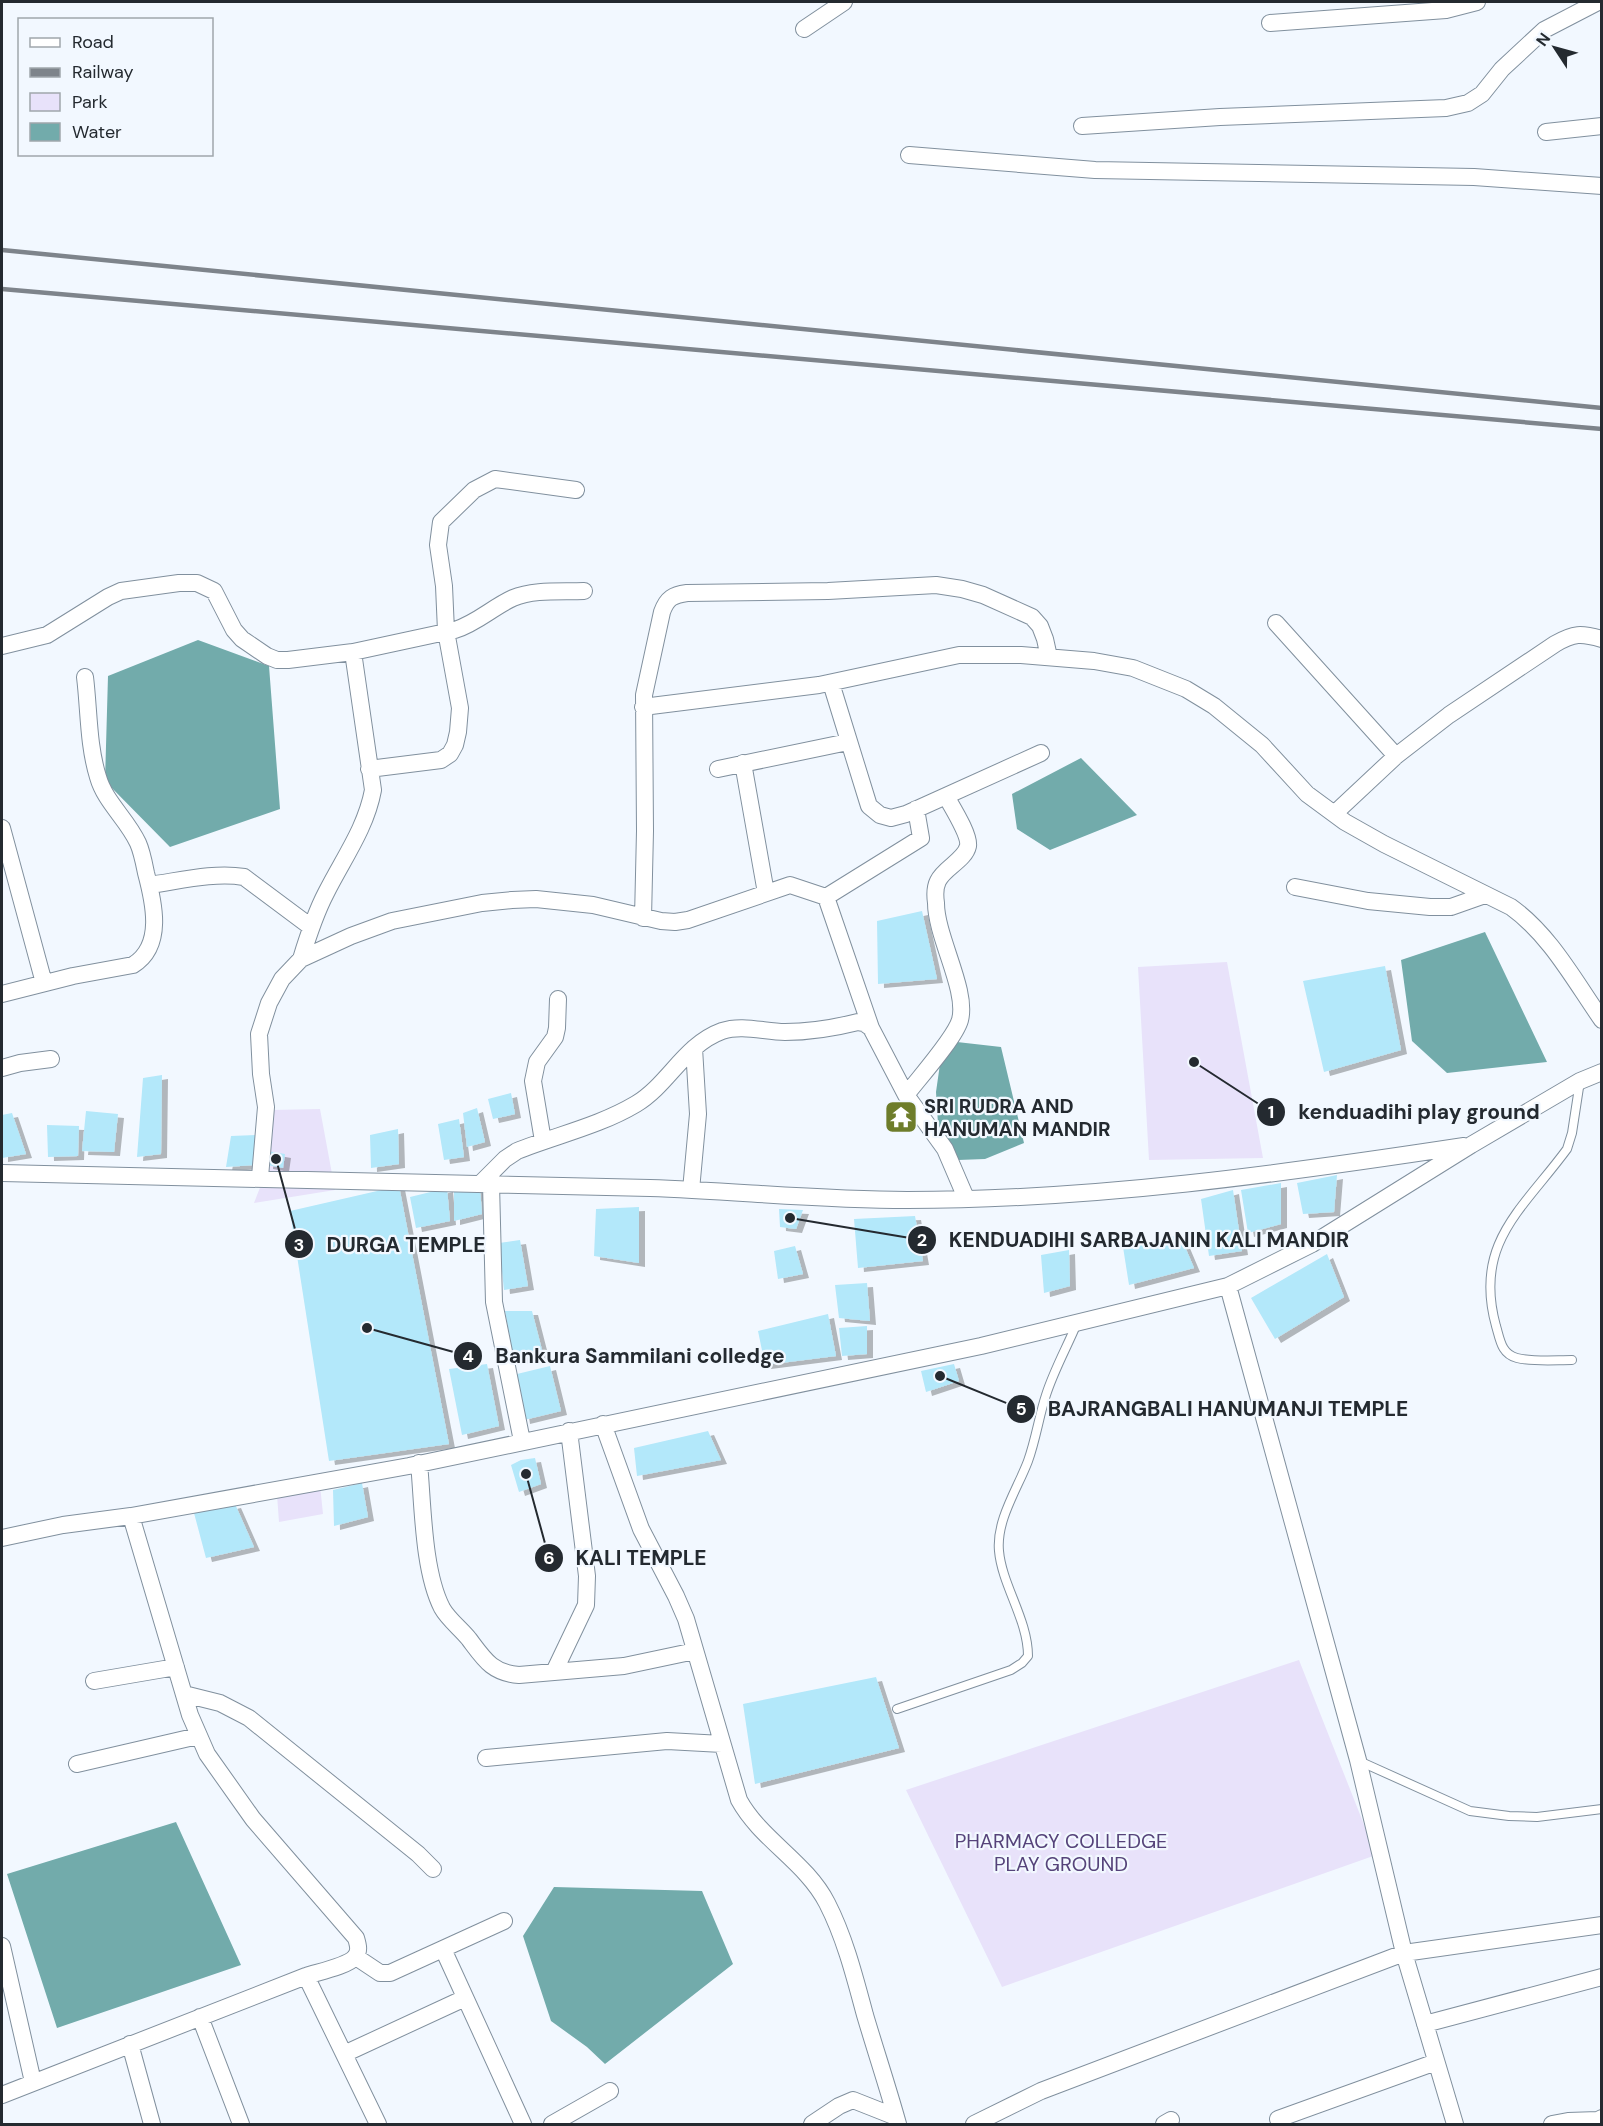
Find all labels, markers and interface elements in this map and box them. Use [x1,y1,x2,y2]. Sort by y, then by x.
legend [18,18,213,156]
north arrow [1525,18,1585,78]
text: N [1531,29,1555,50]
text: Road [72,30,114,54]
text: Railway [72,60,134,84]
text: Park [72,90,108,114]
text: Water [72,120,122,144]
callout: kenduadihi play ground [1256,1092,1551,1131]
place label: SRI RUDRA AND HANUMAN MANDIR [924,1093,1111,1142]
text: kenduadihi play ground [1298,1098,1540,1126]
temple icon: SRI RUDRA AND HANUMAN MANDIR [883,1099,919,1135]
text: 1 [1268,1100,1274,1124]
callout: KENDUADIHI SARBAJANIN KALI MANDIR [907,1220,1362,1259]
callout: DURGA TEMPLE [284,1225,497,1264]
text: KENDUADIHI SARBAJANIN KALI MANDIR [949,1226,1349,1254]
text: 2 [917,1228,927,1252]
text: DURGA TEMPLE [327,1231,485,1259]
text: 3 [294,1233,304,1257]
callout: Bankura Sammilani colledge [453,1336,797,1375]
text: Bankura Sammilani colledge [495,1342,785,1370]
text: 4 [462,1344,474,1368]
callout: BAJRANGBALI HANUMANJI TEMPLE [1006,1389,1420,1428]
text: BAJRANGBALI HANUMANJI TEMPLE [1048,1395,1408,1423]
text: 5 [1015,1397,1027,1421]
callout: KALI TEMPLE [534,1538,719,1577]
text: KALI TEMPLE [575,1544,707,1572]
text: 6 [543,1546,555,1570]
park label: PHARMACY COLLEDGE PLAY GROUND [955,1828,1167,1877]

